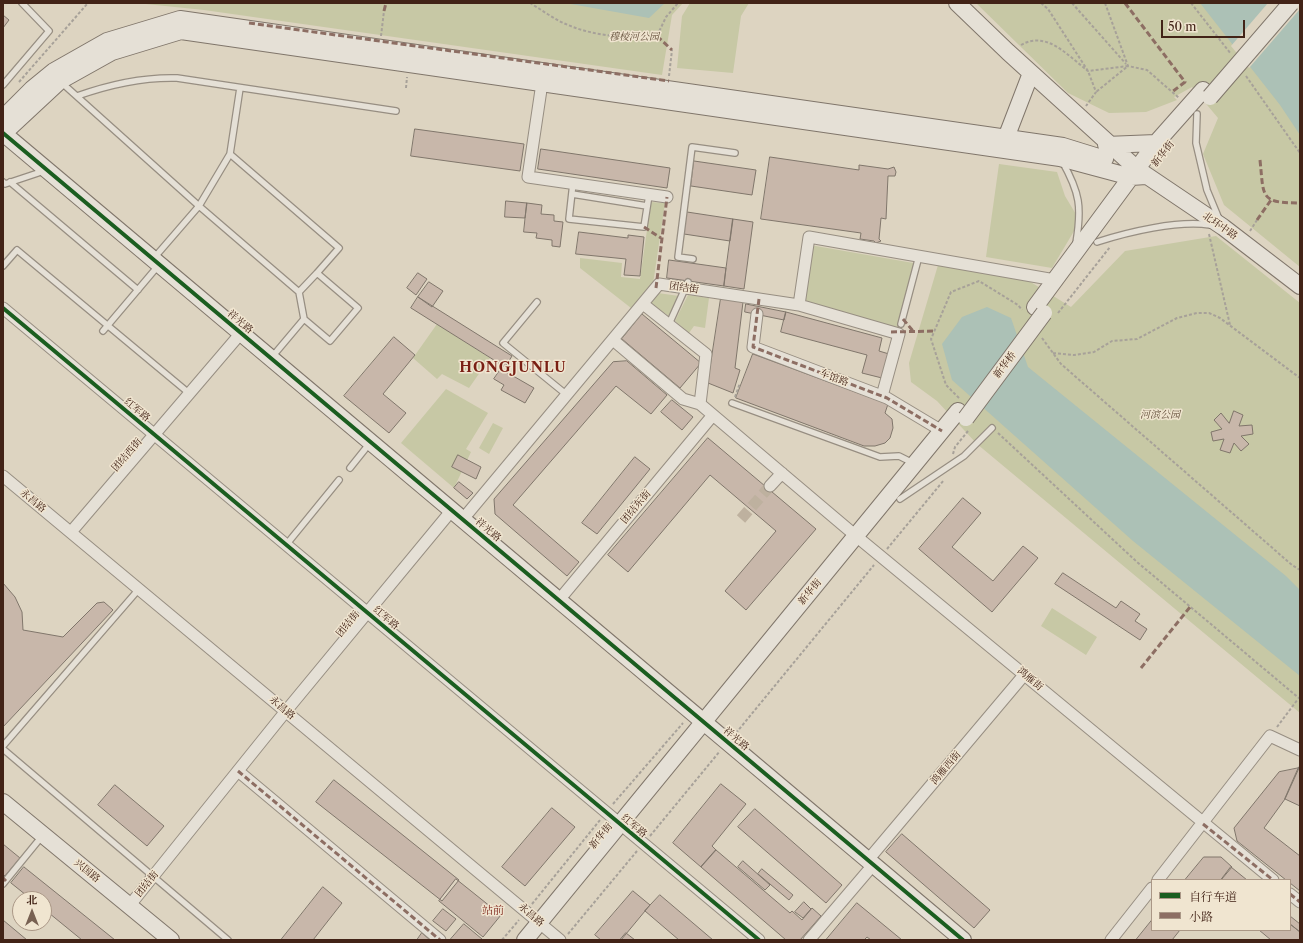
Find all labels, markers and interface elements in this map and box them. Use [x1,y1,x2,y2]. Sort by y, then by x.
scale bar [1163,12,1247,38]
text: 50 m [1168,19,1197,34]
park label: 穆棱河公园 [609,31,659,43]
street label: 新华街 [1149,138,1177,170]
street label: 北环中路 [1200,210,1240,242]
street label: 团结街 [668,280,700,296]
street label: 祥光路 [225,308,255,336]
street label: 新华桥 [991,349,1019,381]
district label: HONGJUNLU [459,360,567,376]
street label: 车馆路 [818,367,850,389]
street label: 红军路 [122,396,152,424]
park label: 河滨公园 [1140,409,1180,421]
street label: 团结西街 [109,436,145,474]
street label: 永昌路 [18,487,48,515]
street label: 团结东街 [619,488,653,526]
street label: 祥光路 [473,516,503,544]
street label: 新华街 [796,577,824,607]
street label: 红军路 [371,604,401,632]
street label: 团结街 [334,609,362,639]
street label: 鸿雁街 [1015,665,1045,693]
street label: 永昌路 [267,694,297,722]
street label: 祥光路 [721,725,751,753]
street label: 鸿雁西街 [929,749,963,787]
street label: 红军路 [619,812,649,840]
street label: 新华街 [587,821,615,851]
street label: 兴国路 [72,857,102,885]
street label: 团结街 [133,869,161,899]
legend [1151,879,1291,931]
text: 自行车道 [1189,889,1237,904]
north arrow [12,891,52,931]
text: 北 [27,893,38,907]
street label: 永昌路 [516,901,546,929]
district label: 站前 [482,904,504,918]
text: 小路 [1189,909,1213,924]

